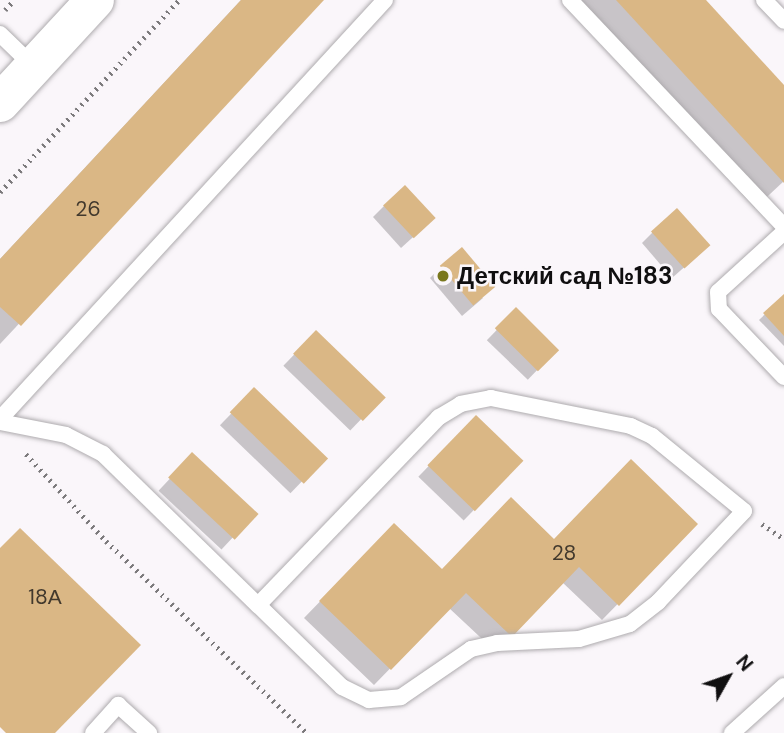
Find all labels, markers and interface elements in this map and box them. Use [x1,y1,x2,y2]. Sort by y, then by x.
house number: 26 [75,196,101,222]
place label: Детский сад №183 [457,262,672,290]
marker: Детский сад №183 [435,268,451,284]
house number: 28 [552,540,576,566]
house number: 18А [28,584,62,610]
north arrow [693,642,763,712]
text: N [730,650,758,677]

